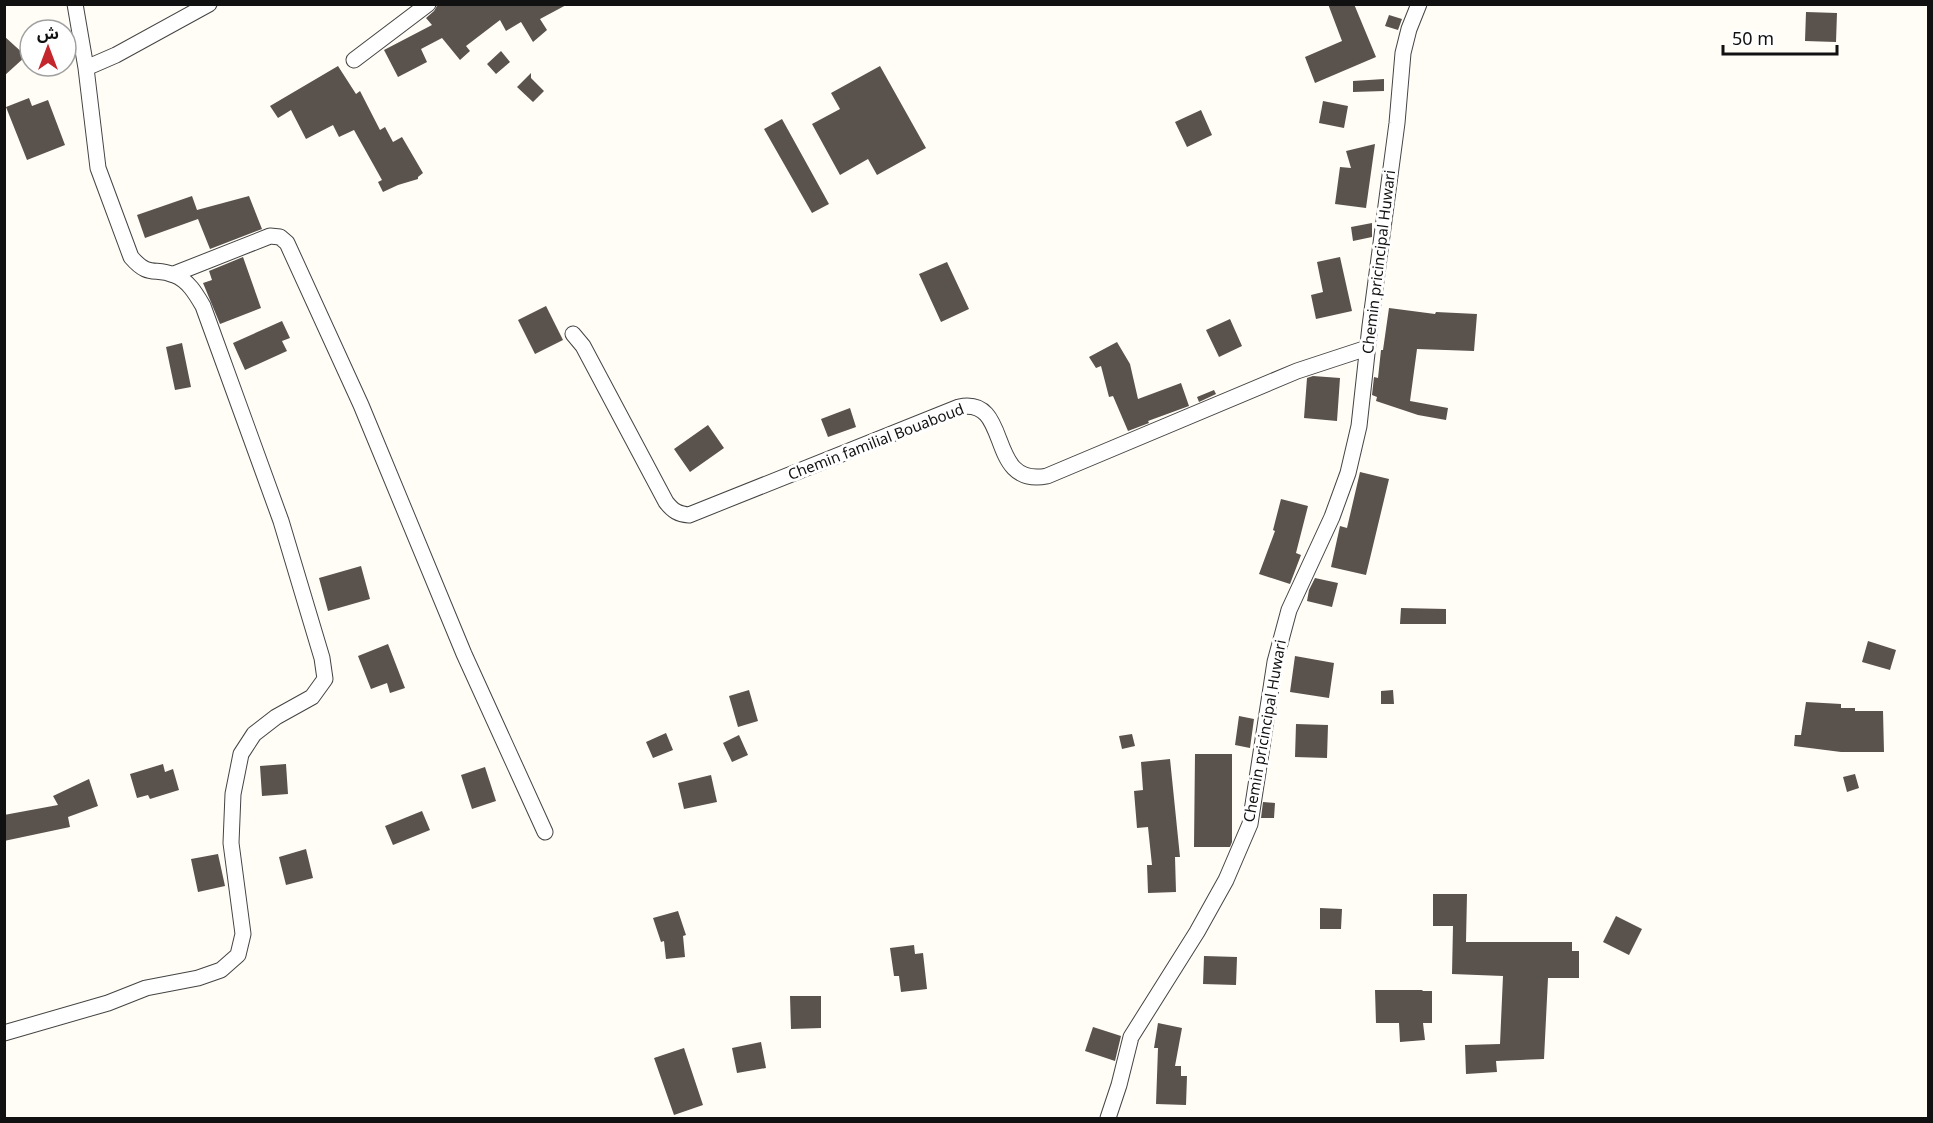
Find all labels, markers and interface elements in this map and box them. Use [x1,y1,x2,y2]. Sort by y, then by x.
text: ش [37,17,59,51]
north arrow [18,18,78,78]
scale bar [1723,18,1837,56]
text: 50 m [1732,20,1774,58]
street label: Chemin pricincipal Huwari [1352,168,1406,356]
street label: Chemin familial Bouaboud [783,394,969,490]
street label: Chemin pricincipal Huwari [1233,637,1297,825]

